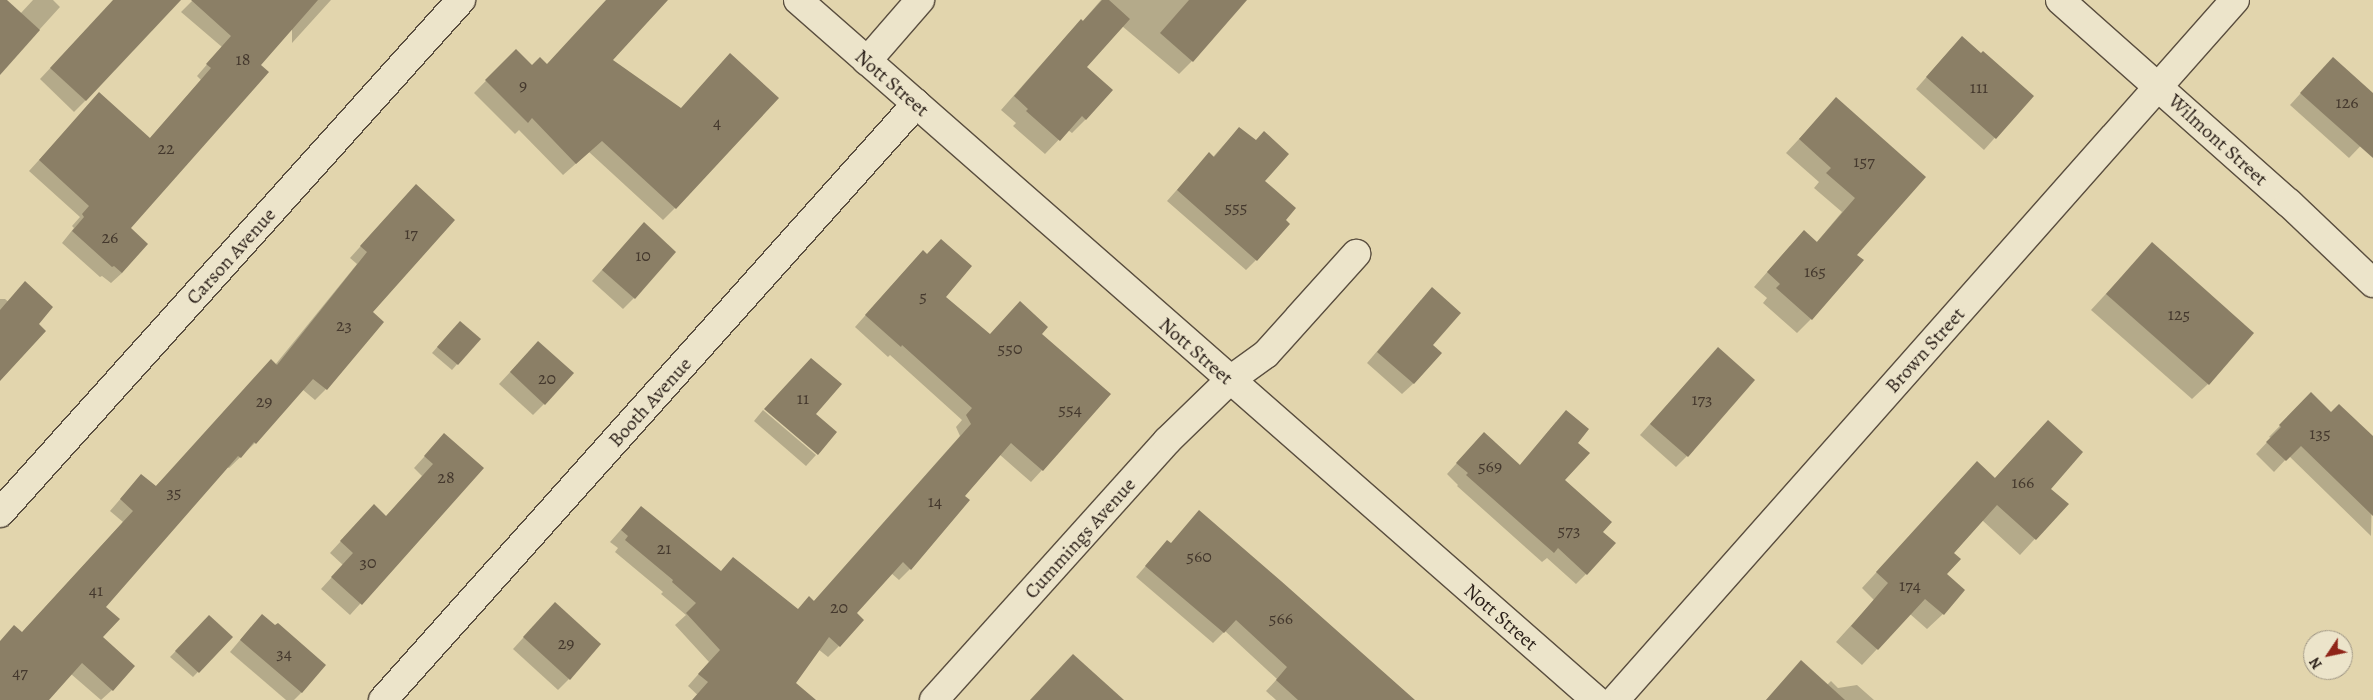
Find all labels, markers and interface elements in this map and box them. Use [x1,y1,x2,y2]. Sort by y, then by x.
street label: Nott Street [850,44,934,122]
house number: 18 [236,48,250,70]
house number: 9 [519,74,527,96]
house number: 111 [1970,76,1988,98]
street label: Wilmont Street [2163,89,2273,191]
house number: 126 [2335,91,2359,113]
house number: 4 [713,111,721,133]
house number: 22 [157,137,175,159]
house number: 157 [1853,150,1875,172]
house number: 555 [1224,196,1248,218]
street label: Carson Avenue [181,203,281,309]
house number: 17 [404,222,418,244]
house number: 26 [102,226,118,248]
house number: 10 [635,244,651,266]
house number: 165 [1804,260,1826,282]
house number: 5 [919,285,927,307]
street label: Brown Street [1880,302,1970,398]
house number: 125 [2168,303,2190,325]
street label: Nott Street [1154,312,1238,390]
house number: 23 [336,314,352,336]
house number: 550 [997,337,1023,359]
street label: Booth Avenue [603,352,697,452]
house number: 20 [538,367,556,389]
house number: 11 [797,387,809,409]
house number: 173 [1691,388,1713,410]
house number: 29 [256,390,272,412]
house number: 554 [1058,398,1082,420]
house number: 135 [2309,422,2331,444]
house number: 569 [1478,455,1502,477]
house number: 28 [437,466,455,488]
house number: 166 [2012,471,2034,493]
street label: Cummings Avenue [1019,472,1141,604]
house number: 35 [166,481,182,503]
house number: 14 [928,490,942,512]
house number: 573 [1558,519,1580,541]
house number: 21 [657,537,671,559]
house number: 560 [1186,545,1212,567]
house number: 30 [359,551,377,573]
house number: 174 [1899,574,1921,596]
street label: Nott Street [1459,578,1543,656]
house number: 41 [89,579,103,601]
house number: 20 [830,596,848,618]
house number: 566 [1269,607,1293,629]
north arrow [2303,630,2353,680]
house number: 29 [558,632,574,654]
house number: 34 [276,642,292,664]
text: N [2305,654,2327,673]
house number: 47 [12,661,28,683]

